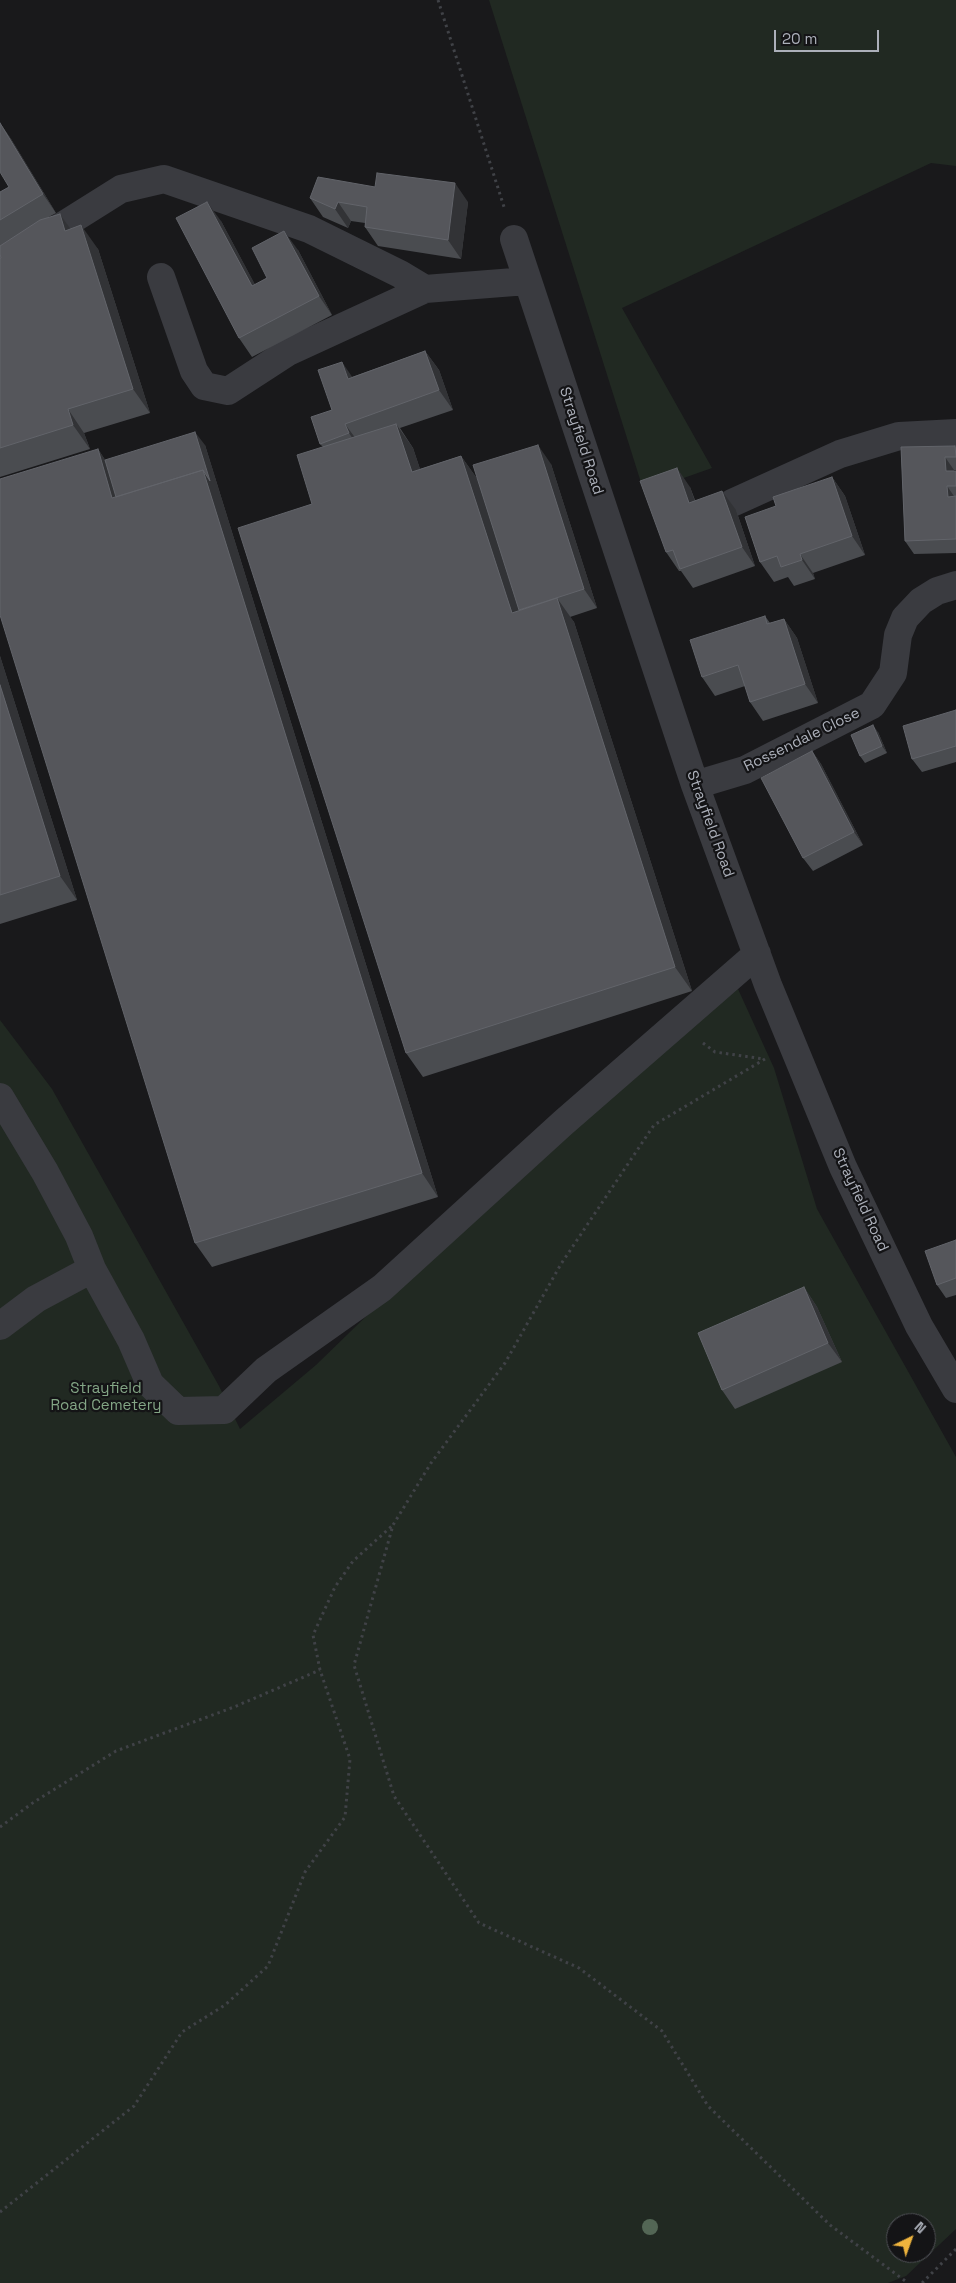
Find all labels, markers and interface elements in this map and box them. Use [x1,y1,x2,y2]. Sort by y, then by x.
scale bar [776,20,881,52]
text: 20 m [782,29,817,48]
street label: Strayfield Road [555,385,607,497]
street label: Rossendale Close [741,704,863,776]
street label: Strayfield Road [682,768,738,880]
street label: Strayfield Road [828,1145,892,1255]
park label: Strayfield Road Cemetery [50,1380,162,1415]
north arrow [886,2213,936,2263]
text: N [911,2218,930,2237]

